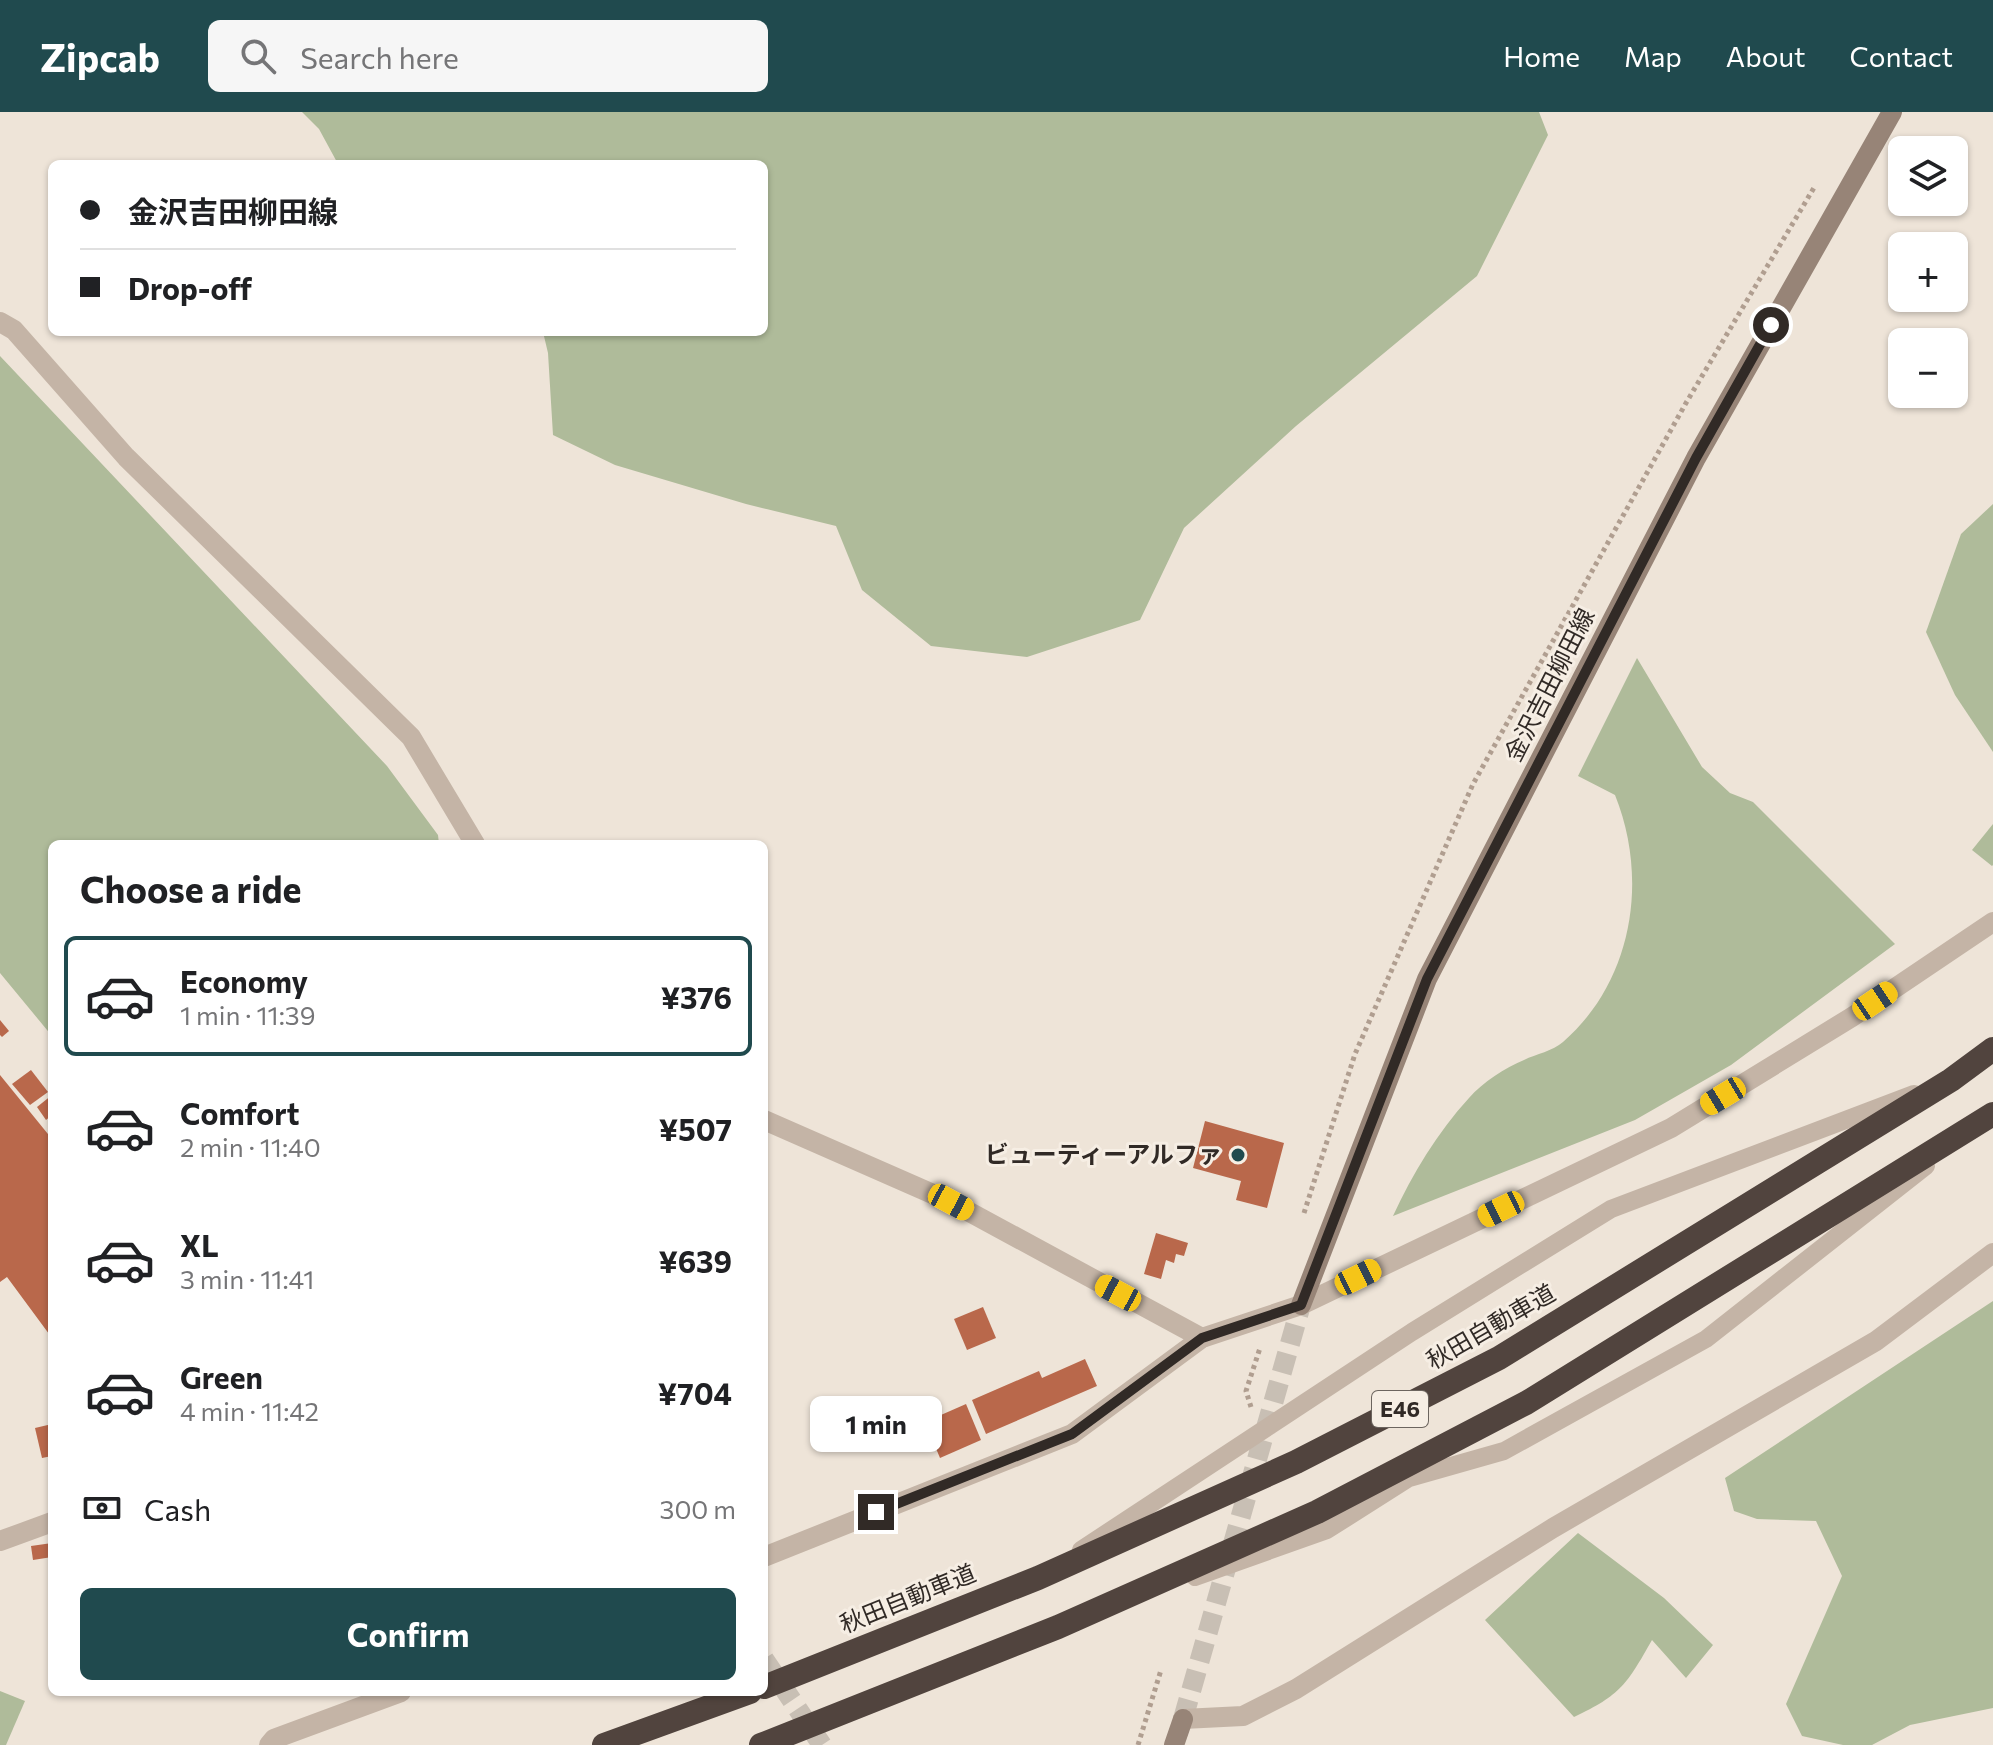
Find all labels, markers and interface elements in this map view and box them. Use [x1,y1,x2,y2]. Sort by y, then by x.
search box [208,20,768,92]
text: Zipcab [40,33,160,80]
icon: search [236,34,280,78]
text: Search here [300,38,459,75]
text: Home [1503,39,1580,73]
text: Map [1624,39,1682,73]
text: About [1726,39,1806,73]
text: Contact [1850,39,1953,73]
map controls [1888,136,1968,408]
button: layers [1888,136,1968,216]
text: 金沢吉田柳田線 [128,192,338,229]
button: + [1888,232,1968,312]
text: Drop-off [128,269,252,306]
route start [1753,307,1789,343]
button: − [1888,328,1968,408]
street label: 金沢吉田柳田線 [1498,603,1600,766]
text: Choose a ride [80,866,301,910]
icon: car [84,960,156,1032]
text: Economy [180,962,308,999]
text: ¥376 [661,978,732,1015]
car [1848,978,1902,1024]
text: 1 min · 11:39 [180,999,315,1030]
car [1696,1073,1750,1119]
icon: car [84,1092,156,1164]
text: Comfort [180,1094,299,1131]
text: ¥507 [659,1110,732,1147]
text: 2 min · 11:40 [180,1131,321,1162]
place label: ビューティーアルファ [985,1139,1222,1168]
marker: ビューティーアルファ [1229,1146,1247,1164]
car [924,1180,978,1224]
car [1474,1188,1528,1230]
icon: car [84,1224,156,1296]
text: XL [180,1226,219,1263]
text: ¥639 [658,1242,732,1279]
car [1331,1256,1385,1298]
text: 3 min · 11:41 [180,1263,314,1294]
car [1091,1271,1145,1315]
street label: 秋田自動車道 [1421,1277,1560,1374]
icon: car [84,1356,156,1428]
text: Green [180,1358,263,1395]
text: ¥704 [658,1374,732,1411]
road number: E46 [1372,1391,1428,1427]
text: 4 min · 11:42 [180,1395,319,1426]
callout: 1 min [810,1396,942,1452]
text: 1 min [845,1408,907,1439]
icon: cash [80,1486,124,1530]
text: Cash [144,1490,211,1527]
text: 300 m [660,1493,736,1524]
route end [858,1494,894,1530]
street label: 秋田自動車道 [835,1557,980,1638]
button: Confirm [80,1588,736,1680]

